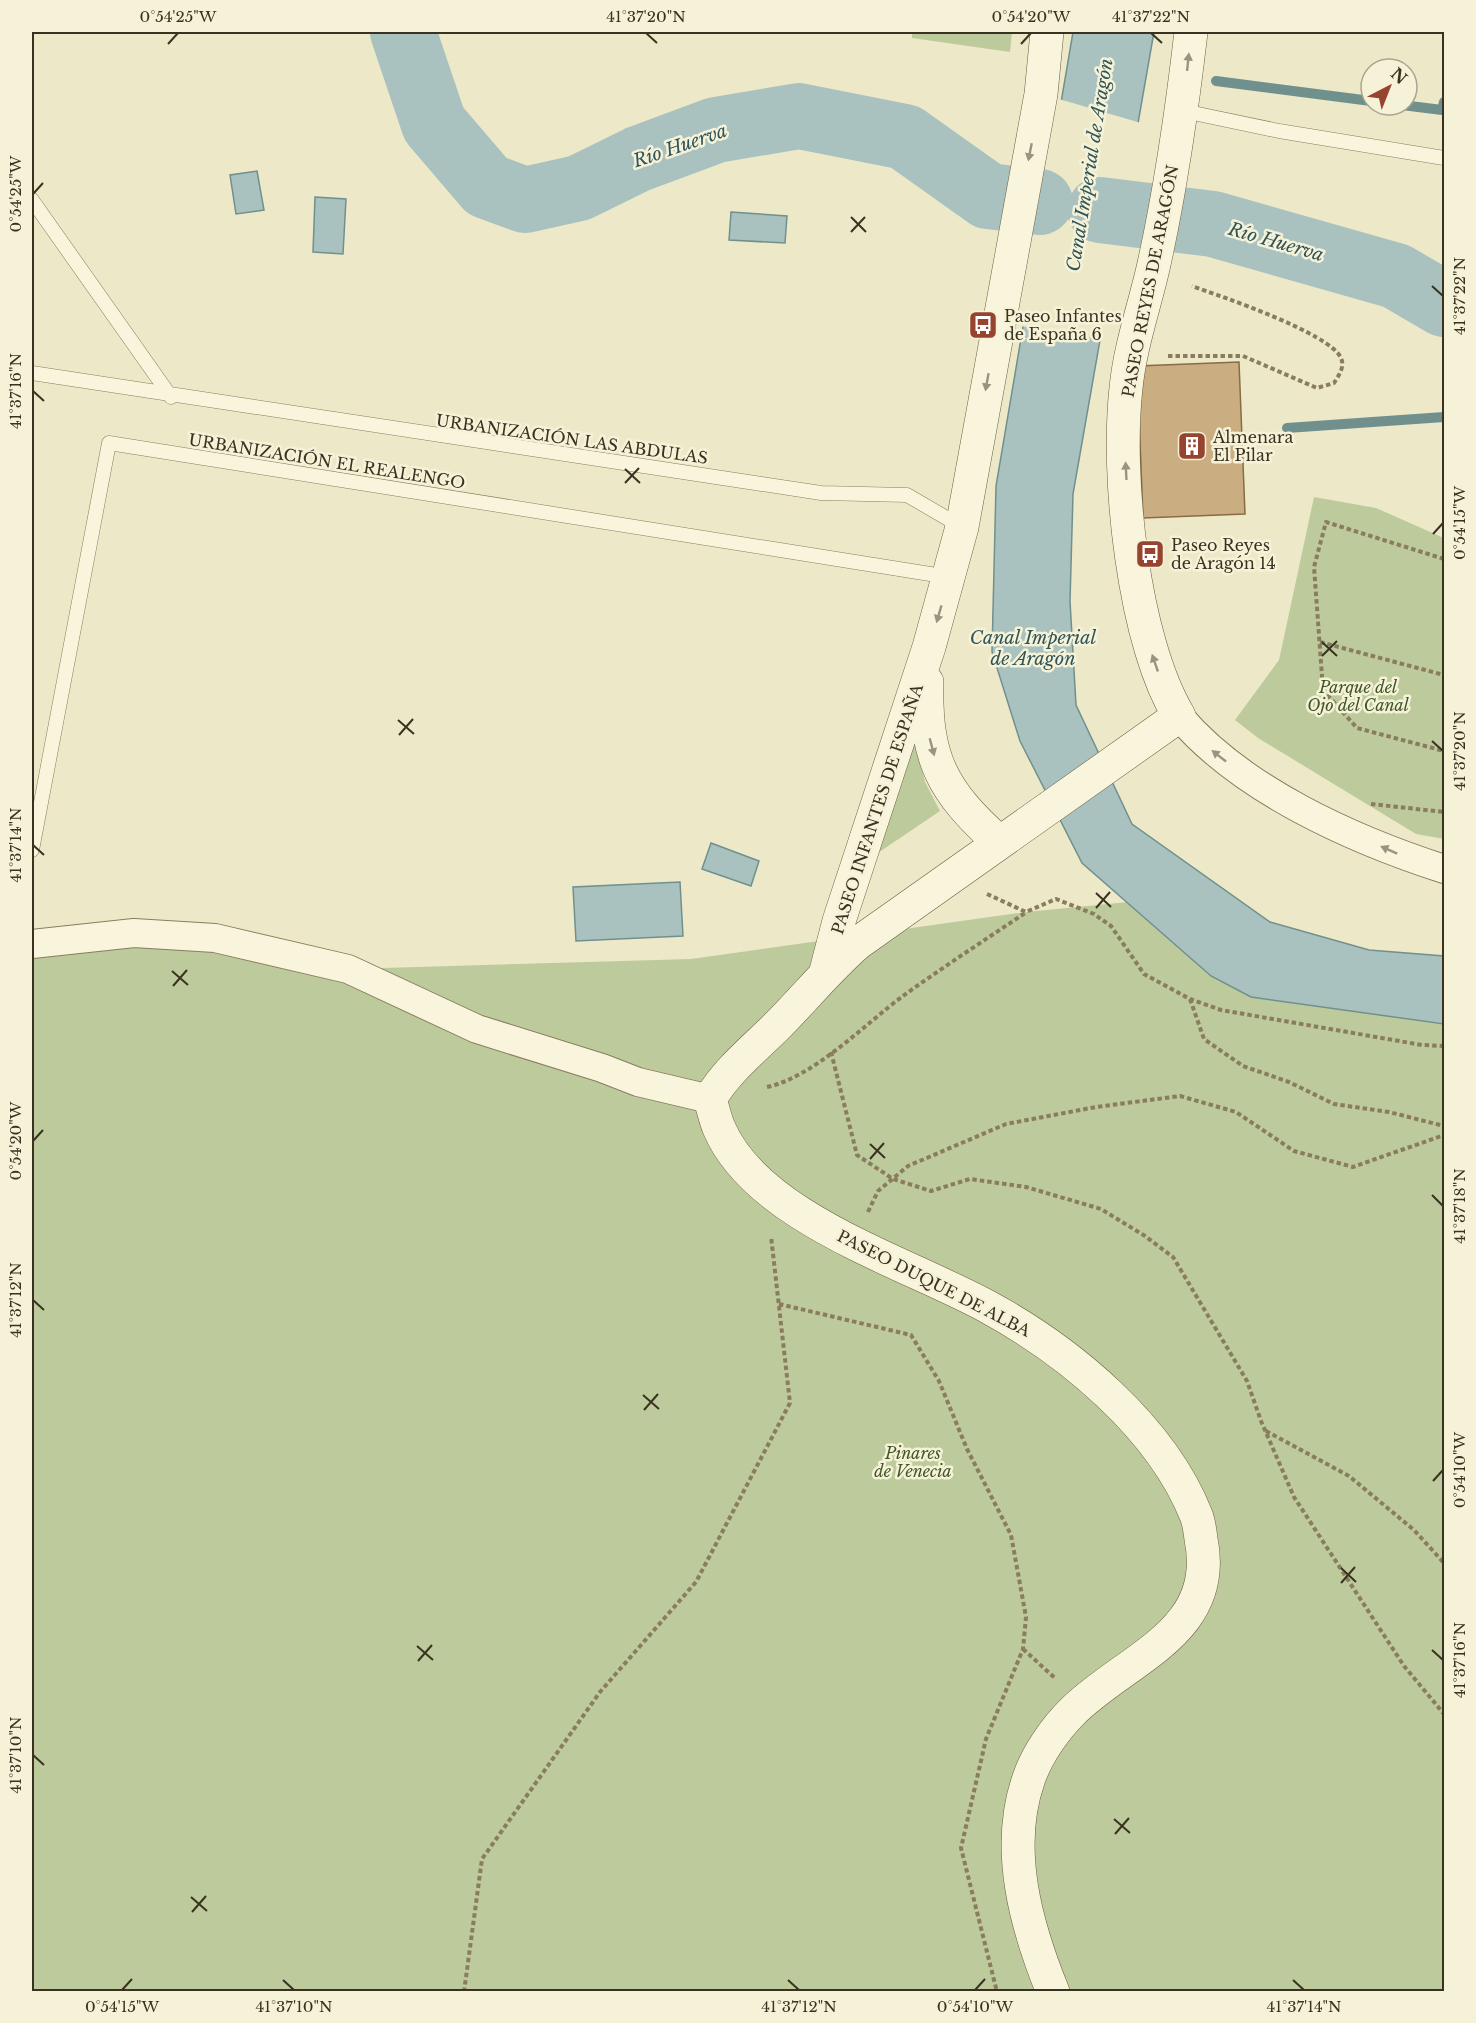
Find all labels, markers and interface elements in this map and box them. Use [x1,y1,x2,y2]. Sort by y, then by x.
text: 0°54'25"W [140,7,217,26]
text: 41°37'20"N [606,7,686,26]
text: 0°54'20"W [992,7,1071,26]
text: 41°37'22"N [1112,7,1190,26]
one-way arrow [1183,52,1193,71]
water label: Canal Imperial de Aragón [1062,57,1118,273]
north arrow [1359,57,1419,117]
text: N [1387,63,1411,88]
water label: Río Huerva [629,120,730,173]
one-way arrow [1025,142,1034,161]
text: 0°54'25"W [6,155,25,232]
street label: PASEO REYES DE ARAGÓN [1118,163,1182,399]
water label: Río Huerva [1225,218,1326,266]
text: 41°37'22"N [1450,257,1469,335]
place label: Paseo Infantes de España 6 [1004,306,1122,344]
bus stop icon: Paseo Infantes de España 6 [967,309,999,341]
text: 41°37'16"N [6,353,25,429]
one-way arrow [982,372,991,391]
street label: URBANIZACIÓN LAS ABDULAS [435,410,709,468]
place label: Almenara El Pilar [1212,427,1293,465]
street label: URBANIZACIÓN EL REALENGO [187,429,467,493]
building icon: Almenara El Pilar [1176,430,1208,462]
one-way arrow [1121,461,1130,480]
text: 0°54'15"W [1450,486,1469,560]
place label: Paseo Reyes de Aragón 14 [1171,535,1276,573]
bus stop icon: Paseo Reyes de Aragón 14 [1134,538,1166,570]
one-way arrow [934,605,943,623]
water label: Canal Imperial de Aragón [970,627,1097,670]
one-way arrow [1149,654,1159,672]
park label: Parque del Ojo del Canal [1307,677,1410,715]
street label: PASEO INFANTES DE ESPAÑA [826,680,927,937]
text: 41°37'20"N [1450,711,1469,791]
one-way arrow [928,738,937,756]
one-way arrow [1211,750,1227,763]
text: 41°37'14"N [6,808,25,882]
one-way arrow [1380,845,1398,855]
text: 0°54'20"W [6,1101,25,1180]
text: 41°37'18"N [1450,1168,1469,1244]
street label: PASEO DUQUE DE ALBA [834,1225,1035,1341]
text: 41°37'12"N [6,1262,25,1338]
text: 0°54'10"W [1450,1431,1469,1508]
park label: Pinares de Venecia [874,1443,952,1481]
text: 41°37'16"N [1450,1622,1469,1698]
text: 41°37'10"N [6,1716,25,1794]
text: 0°54'15"W [85,1997,159,2016]
text: 41°37'10"N [255,1997,333,2016]
text: 41°37'12"N [761,1997,837,2016]
text: 0°54'10"W [937,1997,1014,2016]
text: 41°37'14"N [1267,1997,1341,2016]

